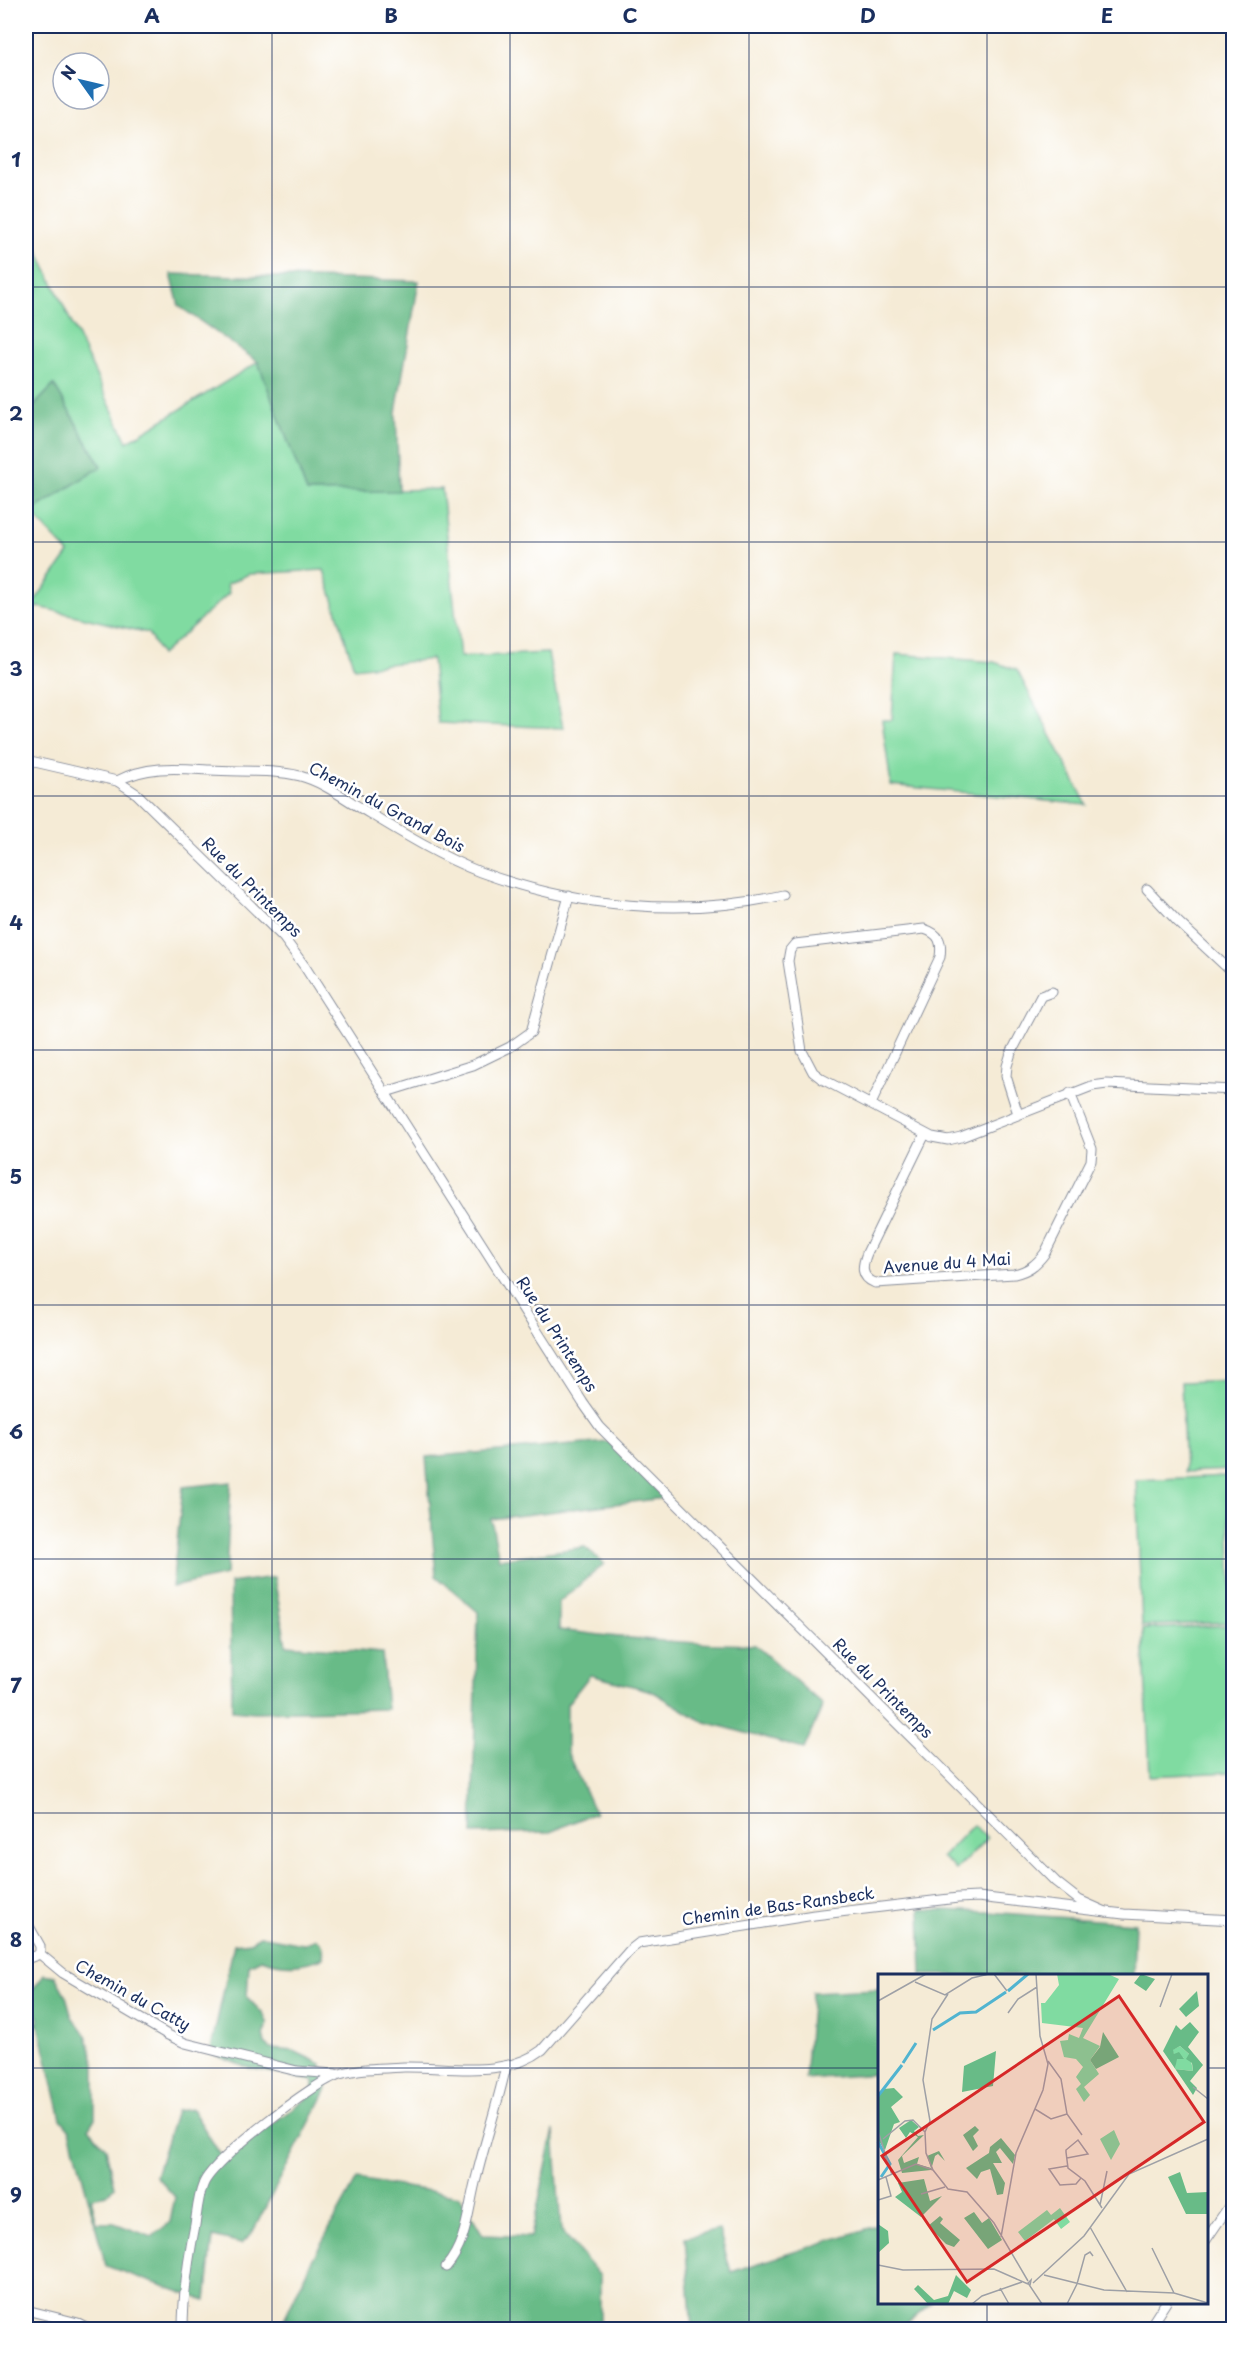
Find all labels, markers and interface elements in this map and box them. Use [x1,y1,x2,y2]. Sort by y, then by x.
text: A [144,0,160,30]
text: B [384,0,398,30]
text: C [622,0,638,30]
text: D [860,0,876,30]
text: E [1101,0,1113,30]
north arrow [51,51,111,111]
text: N [54,60,81,84]
text: 1 [11,144,21,174]
text: 2 [9,398,23,428]
text: 3 [9,653,23,683]
street label: Chemin du Grand Bois [305,755,470,857]
street label: Rue du Printemps [197,831,308,942]
text: 4 [9,907,23,937]
text: 5 [10,1161,22,1191]
street label: Avenue du 4 Mai [882,1246,1012,1278]
street label: Rue du Printemps [512,1271,604,1396]
text: 6 [9,1416,23,1446]
street label: Rue du Printemps [828,1632,939,1743]
text: 7 [10,1670,22,1700]
street label: Chemin de Bas-Ransbeck [680,1880,876,1930]
text: 8 [10,1924,22,1954]
street label: Chemin du Catty [71,1952,196,2036]
inset map [878,1974,1208,2304]
text: 9 [10,2179,22,2209]

